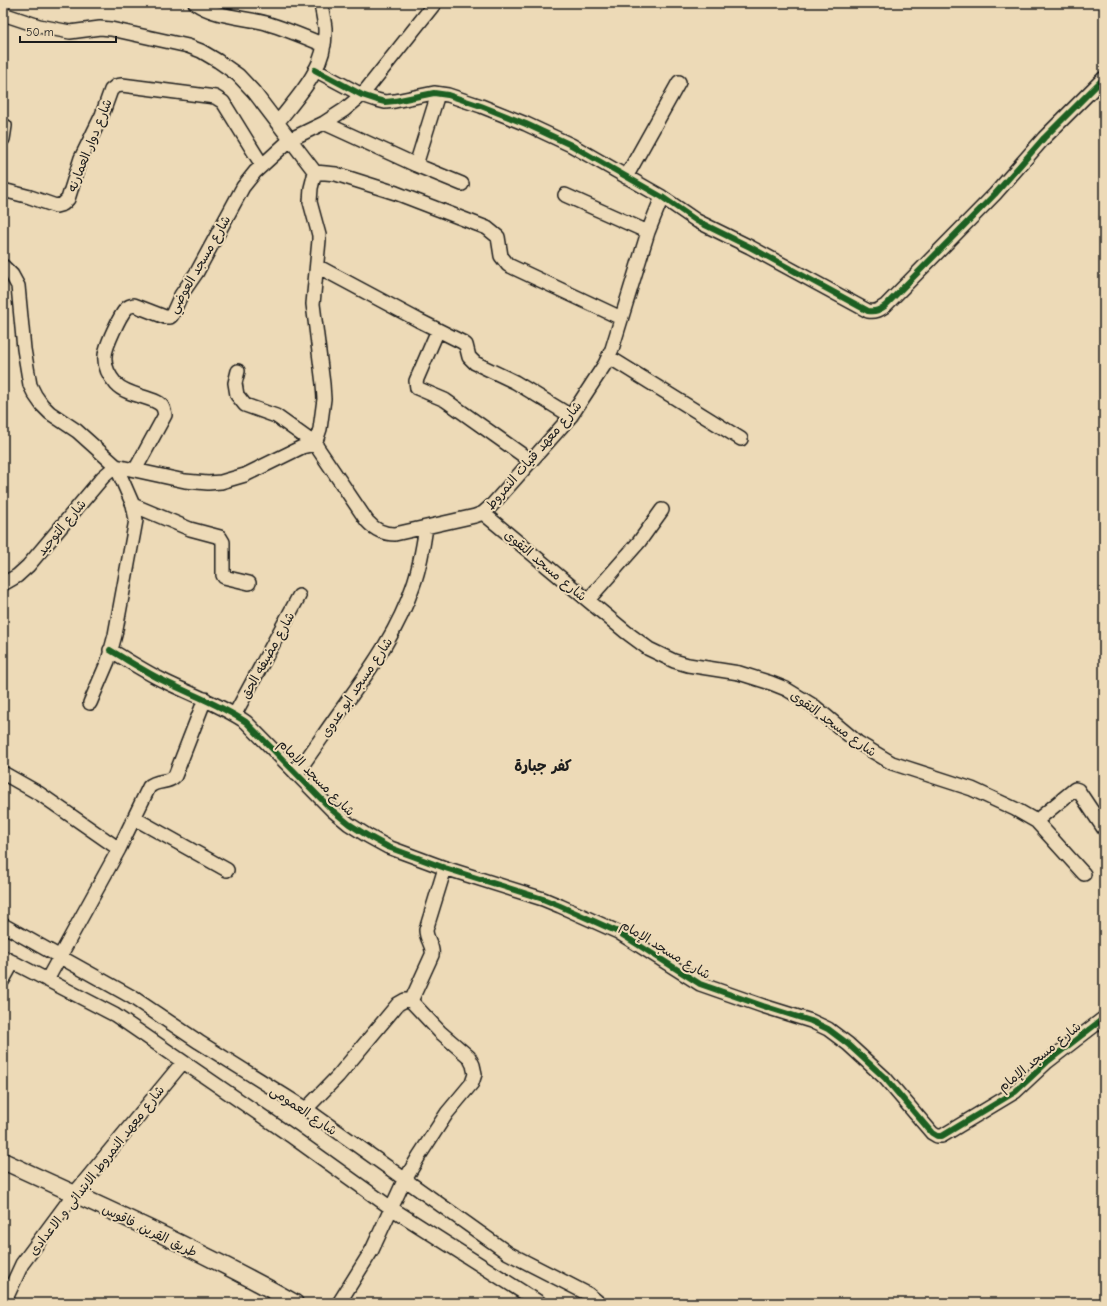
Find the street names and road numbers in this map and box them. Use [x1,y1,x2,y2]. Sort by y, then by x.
street label: شارع دوار العمارنه [64,97,117,195]
street label: شارع مسجد العوضي [165,213,237,318]
street label: شارع معهد فتيات النمروط [482,398,586,514]
street label: شارع التوحيد [34,496,91,560]
street label: شارع مسجد التقوى [500,527,590,606]
street label: شارع مضيفه الحق [237,609,299,702]
street label: شارع مسجد ابو عدوى [317,635,397,741]
street label: شارع مسجد التقوى [787,687,880,761]
street label: شارع مسجد الإمام [273,736,358,821]
street label: شارع مسجد الإمام [617,917,713,985]
street label: شارع مسجد الإمام [995,1019,1086,1097]
street label: شارع معهد النمروط الابتدائى و الاعدادى [25,1082,169,1259]
street label: شارع العمومى [266,1083,340,1140]
street label: طريق القرين, فاقوس [99,1201,200,1261]

